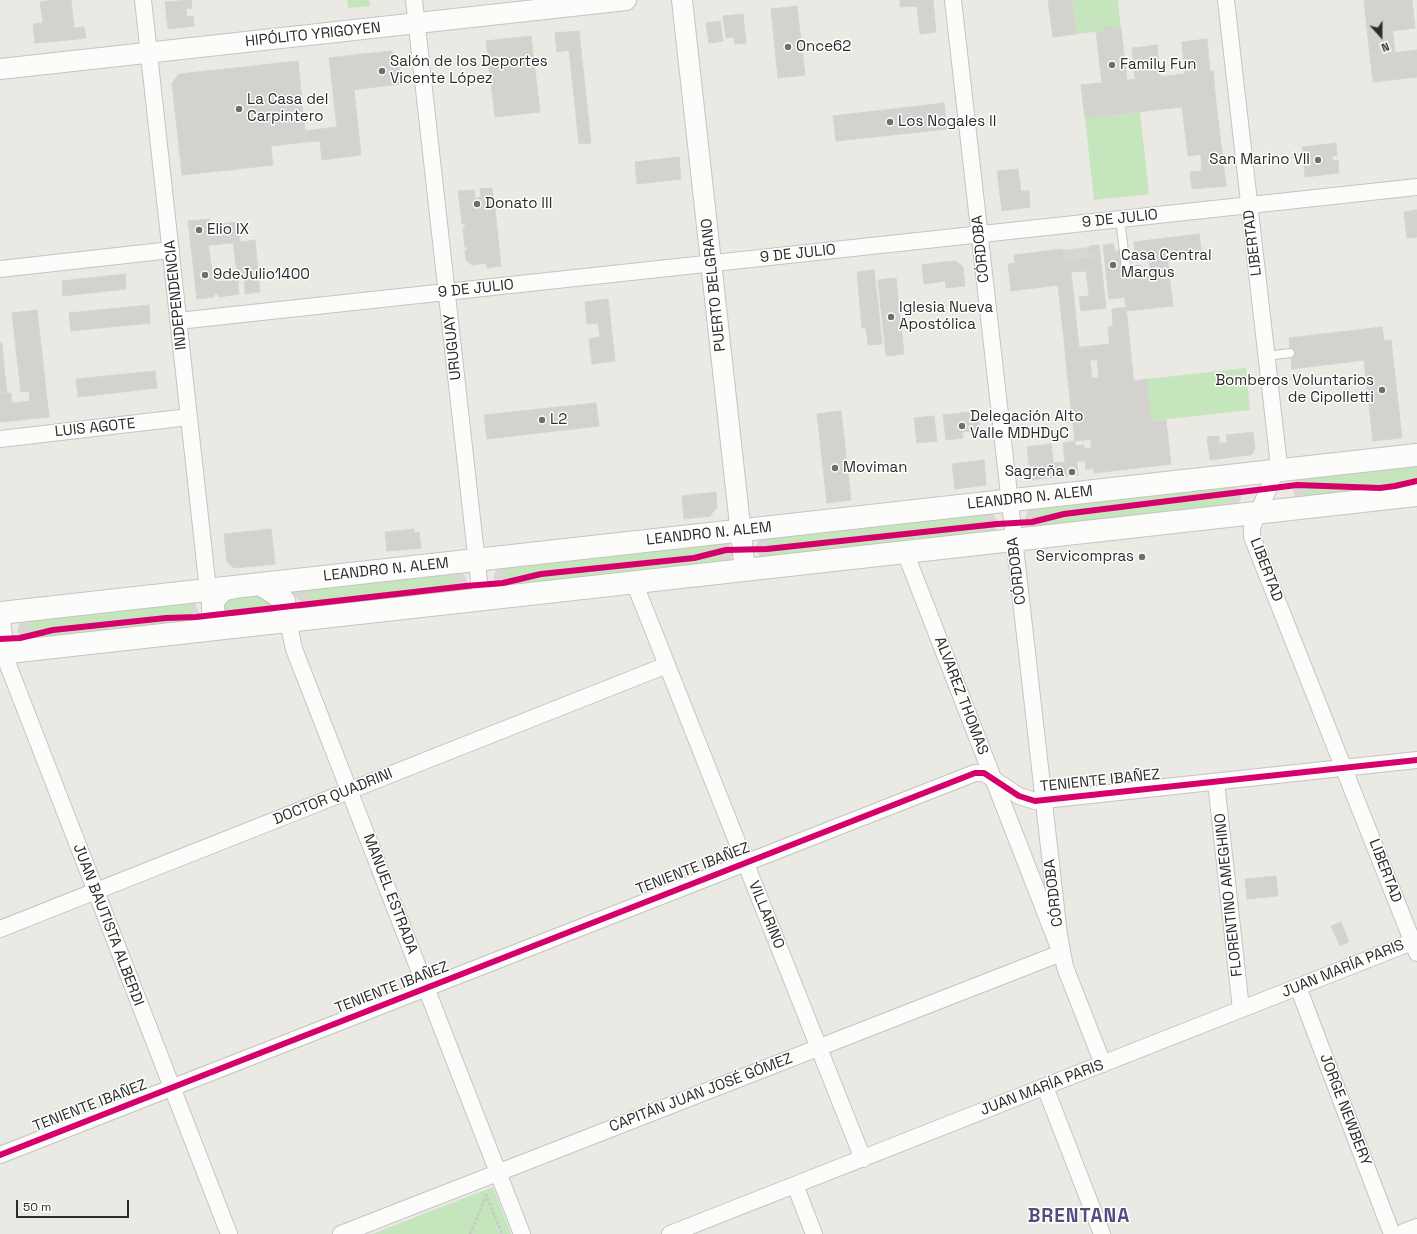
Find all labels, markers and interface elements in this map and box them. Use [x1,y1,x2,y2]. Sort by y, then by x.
north arrow [1361,16,1401,56]
street label: HIPÓLITO YRIGOYEN [244,19,382,51]
place label: Once62 [796,38,851,56]
text: N [1379,39,1391,55]
marker: Once62 [783,42,793,52]
place label: Salón de los Deportes Vicente López [390,53,548,88]
place label: Family Fun [1120,56,1196,74]
marker: Family Fun [1107,60,1117,70]
marker: Salón de los Deportes Vicente López [377,66,387,76]
place label: La Casa del Carpintero [247,91,328,126]
marker: La Casa del Carpintero [234,104,244,114]
place label: Los Nogales II [898,113,996,131]
marker: Los Nogales II [885,117,895,127]
place label: San Marino VII [1209,151,1310,169]
marker: San Marino VII [1313,155,1323,165]
place label: Donato III [485,195,552,213]
marker: Donato III [472,199,482,209]
street label: 9 DE JULIO [1081,206,1159,232]
street label: LIBERTAD [1240,209,1266,277]
street label: CÓRDOBA [968,214,994,284]
street label: PUERTO BELGRANO [698,217,730,353]
place label: Elio IX [207,221,249,239]
marker: Elio IX [194,225,204,235]
street label: INDEPENDENCIA [161,239,191,351]
street label: 9 DE JULIO [759,241,837,267]
place label: Casa Central Margus [1121,247,1212,282]
marker: Casa Central Margus [1108,260,1118,270]
place label: 9deJulio1400 [213,266,310,284]
marker: 9deJulio1400 [200,270,210,280]
street label: 9 DE JULIO [437,276,515,302]
place label: Iglesia Nueva Apostólica [899,299,993,334]
marker: Iglesia Nueva Apostólica [886,312,896,322]
street label: URUGUAY [441,313,465,381]
place label: Bomberos Voluntarios de Cipolletti [1215,372,1374,407]
marker: Bomberos Voluntarios de Cipolletti [1377,385,1387,395]
place label: Delegación Alto Valle MDHDyC [970,408,1083,443]
place label: L2 [550,411,567,429]
street label: LUIS AGOTE [54,415,136,441]
marker: L2 [537,415,547,425]
marker: Delegación Alto Valle MDHDyC [957,421,967,431]
place label: Moviman [843,459,907,477]
marker: Moviman [830,463,840,473]
place label: Sagreña [1005,463,1064,481]
marker: Sagreña [1067,467,1077,477]
street label: LEANDRO N. ALEM [966,482,1094,514]
street label: LEANDRO N. ALEM [645,518,773,550]
street label: CÓRDOBA [1004,536,1030,606]
street label: LIBERTAD [1246,536,1286,604]
place label: Servicompras [1036,548,1134,566]
marker: Servicompras [1137,552,1147,562]
street label: LEANDRO N. ALEM [322,554,450,586]
street label: ALVAREZ THOMAS [930,634,992,758]
street label: DOCTOR QUADRINI [271,765,395,829]
street label: TENIENTE IBAÑEZ [1039,766,1161,796]
street label: FLORENTINO AMEGHINO [1211,812,1247,978]
street label: MANUEL ESTRADA [359,831,421,957]
street label: LIBERTAD [1365,837,1405,905]
street label: TENIENTE IBAÑEZ [634,839,752,899]
street label: JUAN BAUTISTA ALBERDI [69,841,147,1009]
street label: CÓRDOBA [1041,858,1067,928]
street label: VILLARINO [744,878,788,952]
street label: JUAN MARÍA PARIS [1279,936,1407,1002]
street label: TENIENTE IBAÑEZ [333,958,451,1018]
street label: CAPITÁN JUAN JOSÉ GÓMEZ [607,1050,795,1136]
street label: JORGE NEWBERY [1315,1051,1375,1169]
street label: JUAN MARÍA PARIS [978,1056,1106,1120]
street label: TENIENTE IBAÑEZ [31,1076,149,1136]
scale bar [18,1192,131,1218]
text: 50 m [23,1199,51,1215]
district label: BRENTANA [1028,1206,1130,1228]

